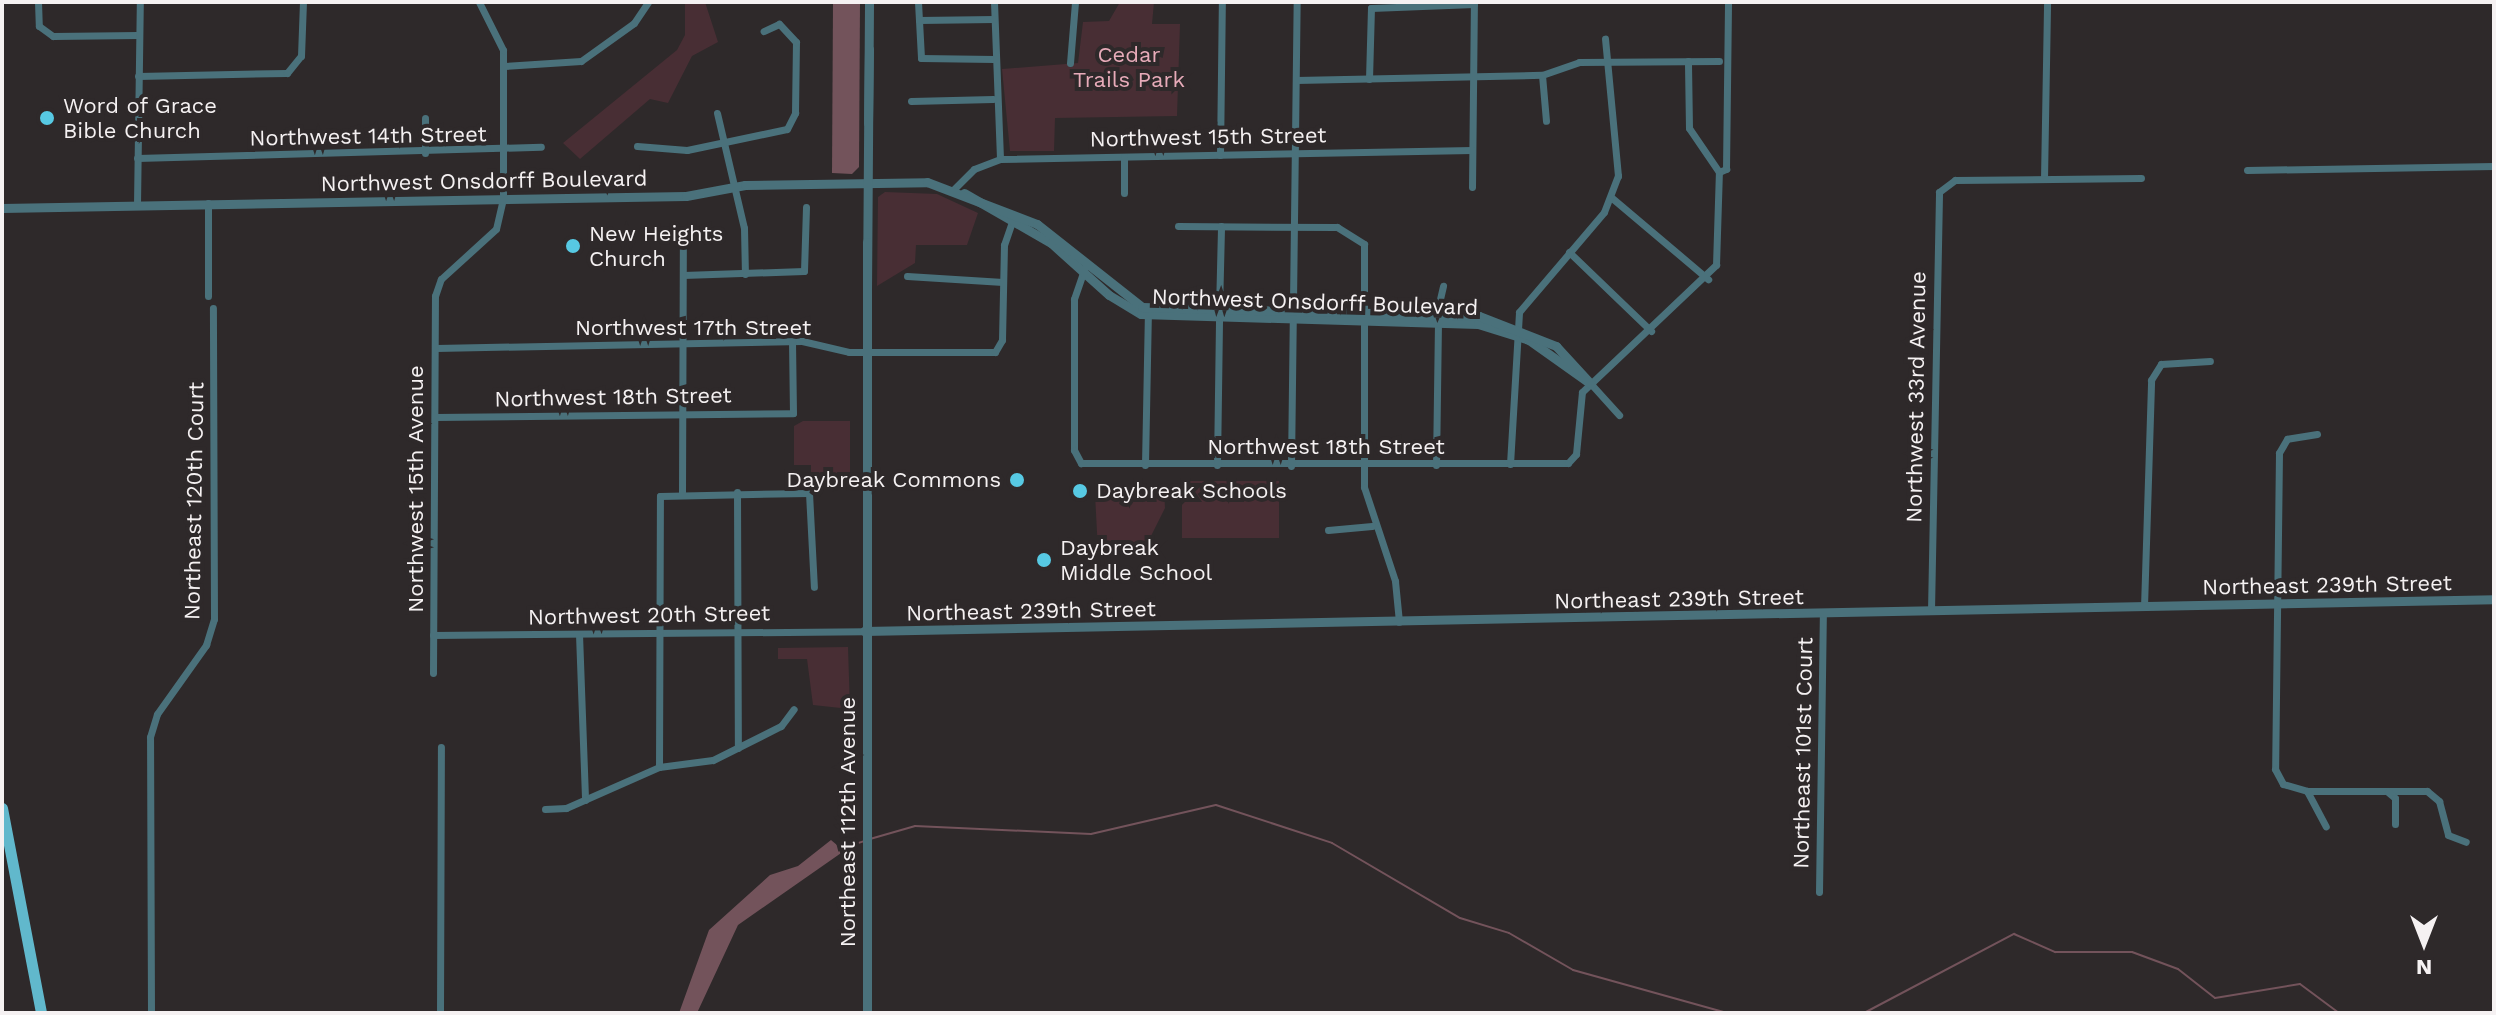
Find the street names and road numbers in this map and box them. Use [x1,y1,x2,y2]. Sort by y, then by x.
street label: Northwest 14th Street [249,121,487,151]
street label: Northwest 15th Street [1089,122,1327,152]
street label: Northwest Onsdorff Boulevard [320,165,648,197]
street label: Northwest 33rd Avenue [1901,270,1931,524]
street label: Northwest Onsdorff Boulevard [1151,283,1479,321]
street label: Northwest 17th Street [575,315,811,341]
street label: Northwest 15th Avenue [403,365,429,613]
street label: Northeast 120th Court [179,381,209,621]
street label: Northwest 18th Street [494,382,732,412]
street label: Northwest 18th Street [1207,434,1445,460]
street label: Northeast 239th Street [2202,570,2452,600]
street label: Northeast 239th Street [1554,584,1804,614]
street label: Northeast 239th Street [906,596,1156,626]
street label: Northwest 20th Street [528,600,770,630]
street label: Northeast 101st Court [1788,637,1818,869]
street label: Northeast 112th Avenue [835,696,861,948]

